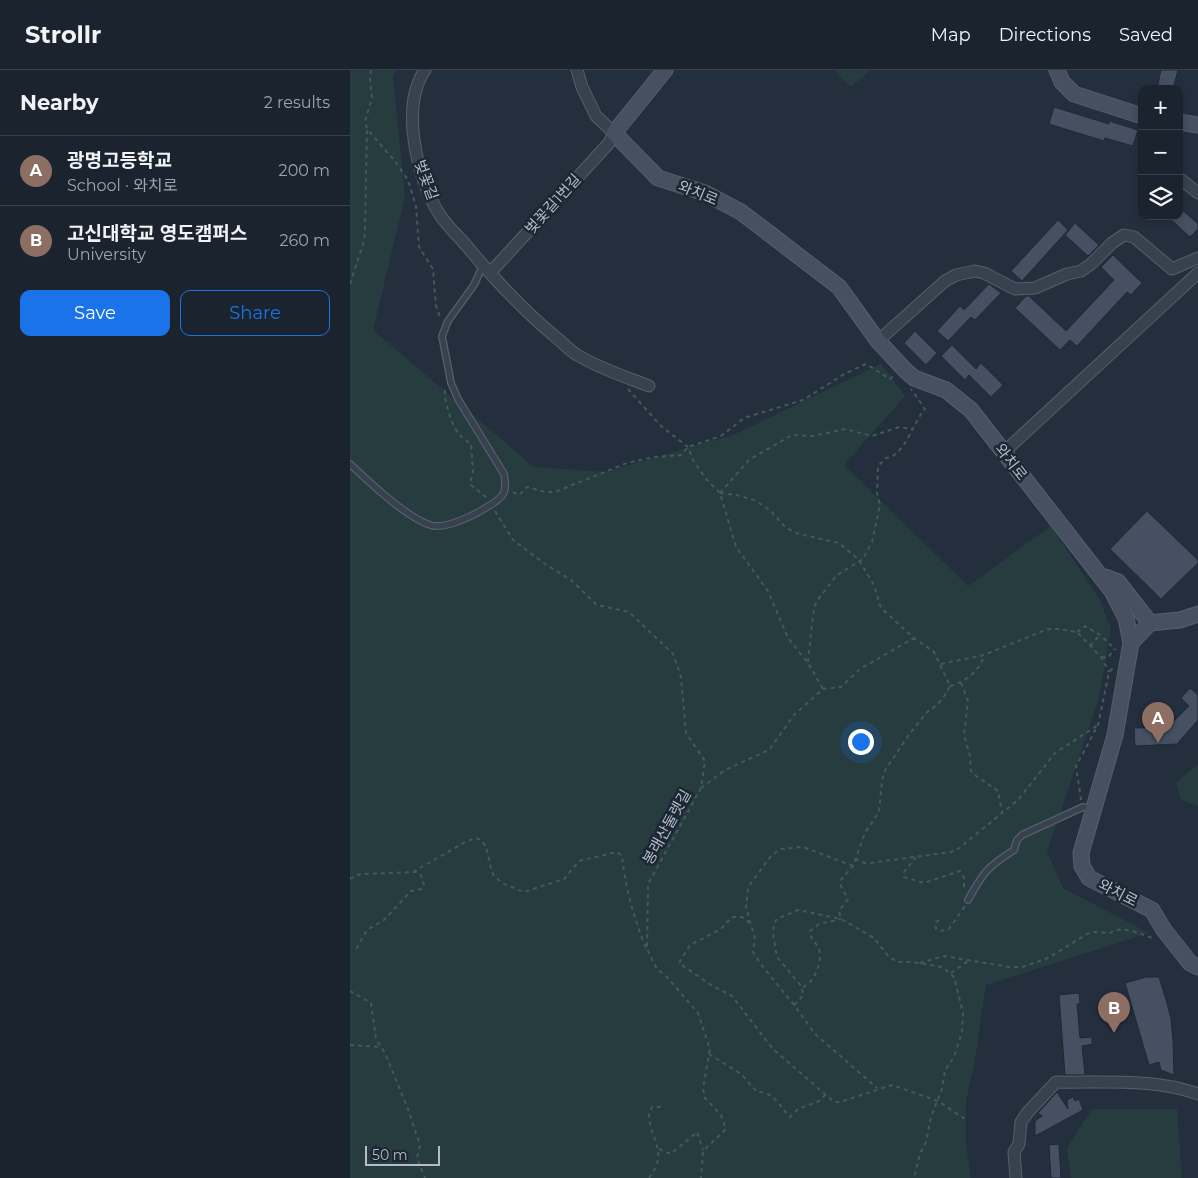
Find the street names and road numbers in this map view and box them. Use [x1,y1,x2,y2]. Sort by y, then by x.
street label: 벚꽃길 [410,157,442,203]
street label: 벚꽃길1번길 [521,170,585,238]
street label: 와치로 [675,176,721,209]
street label: 와치로 [991,440,1032,484]
street label: 봉래산둘렛길 [638,786,695,868]
street label: 와치로 [1095,875,1141,910]

